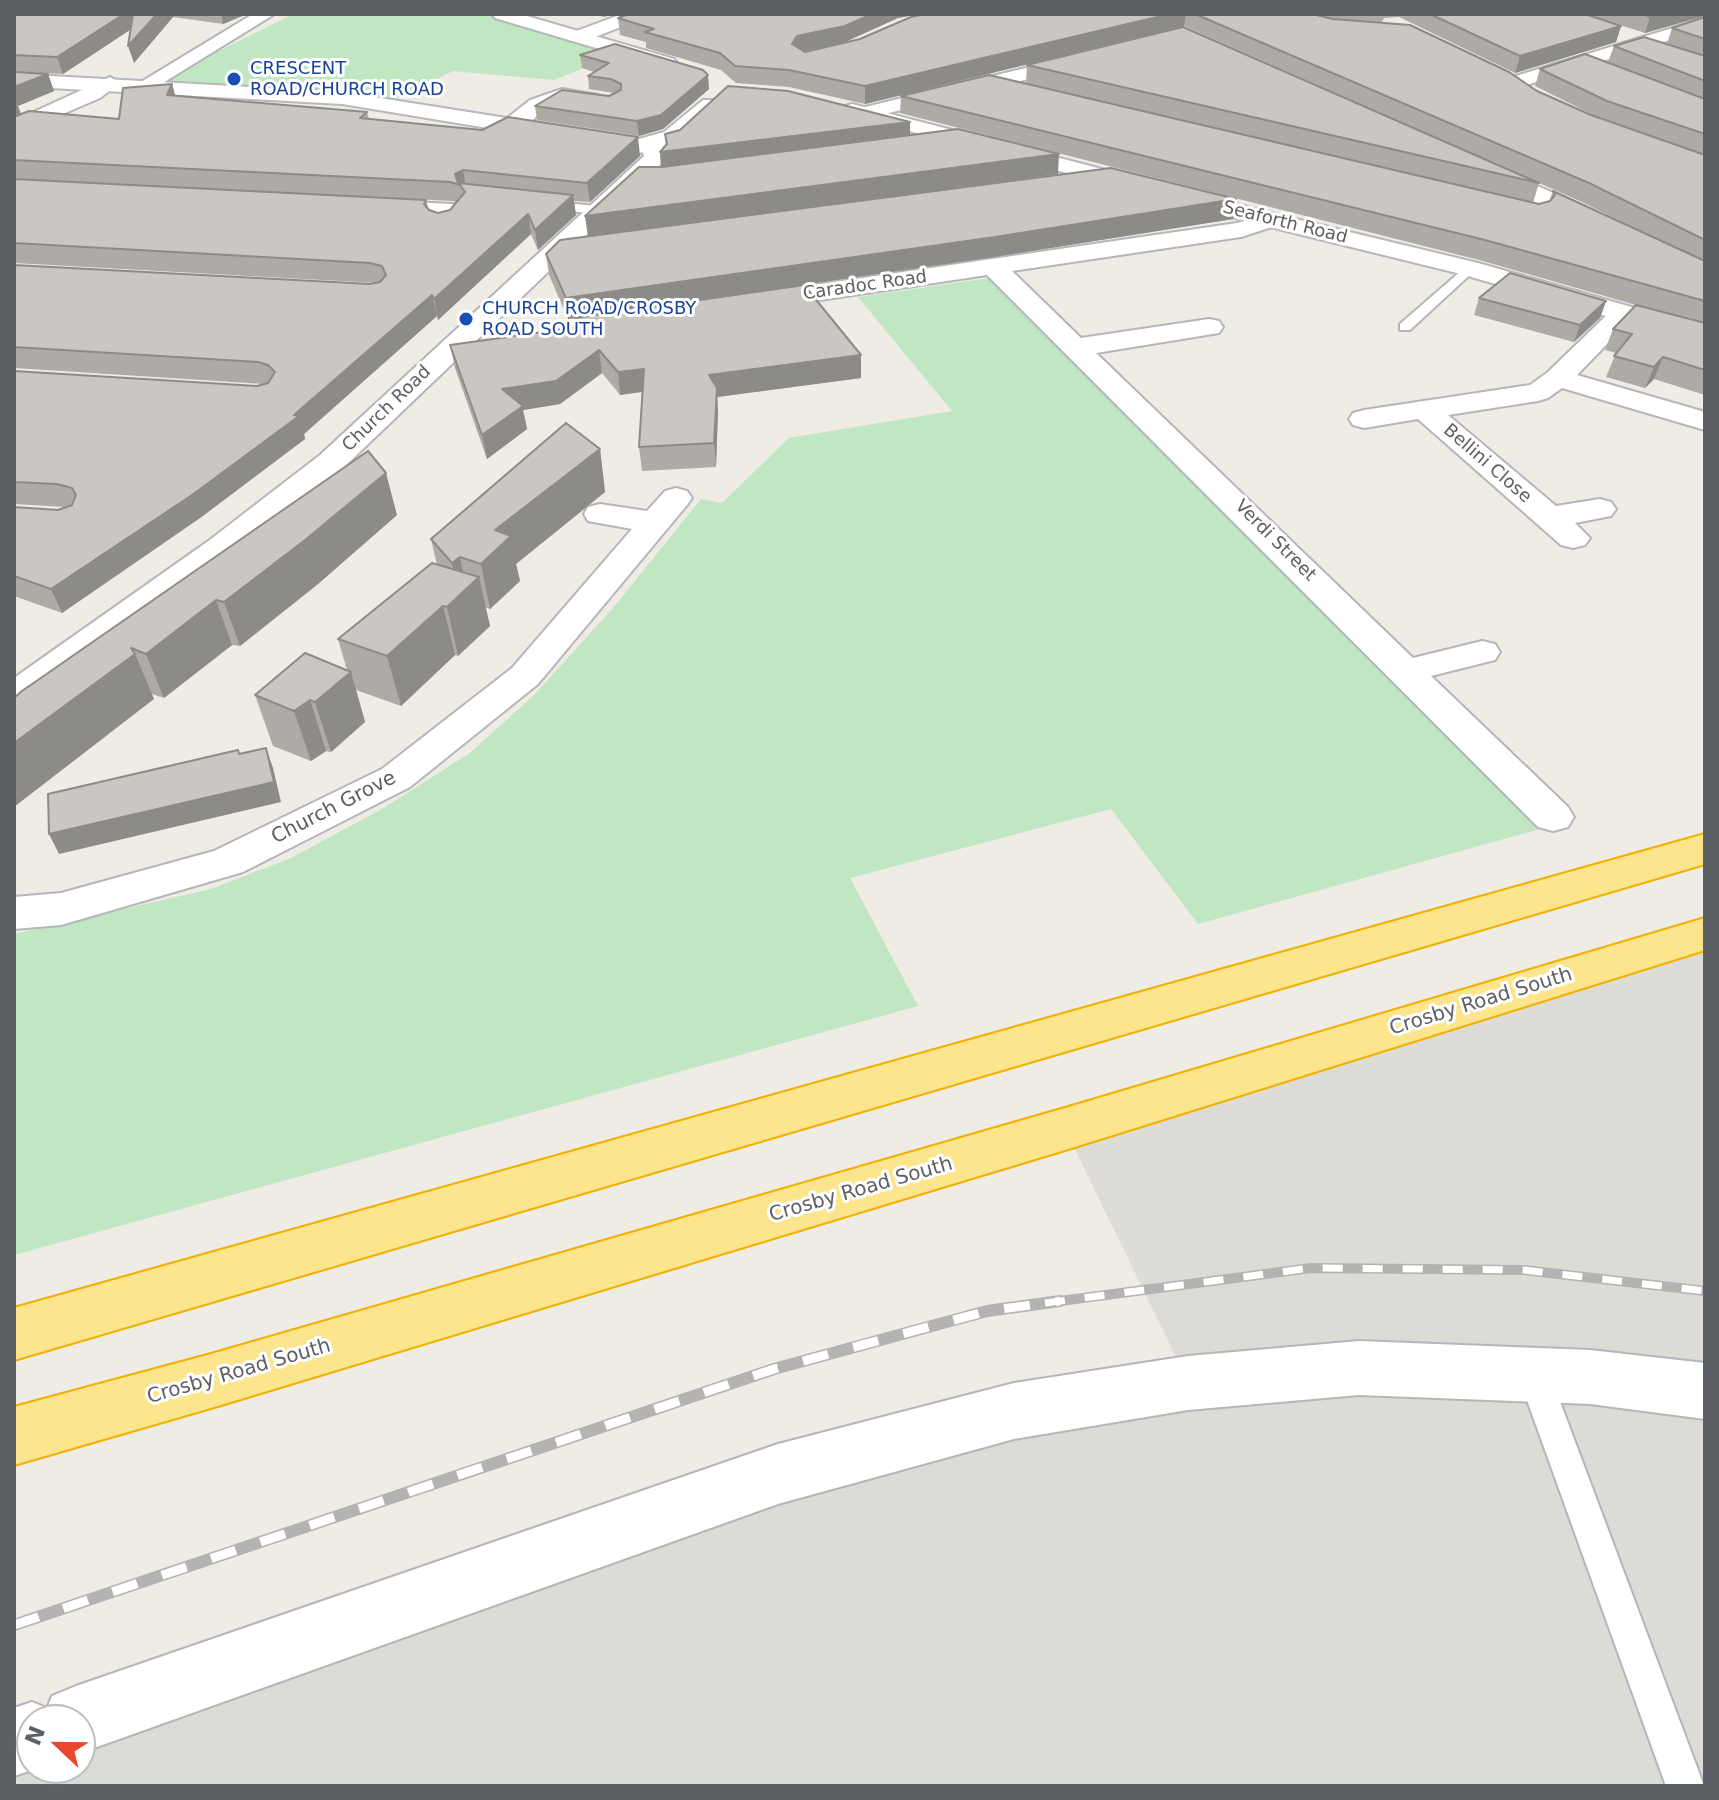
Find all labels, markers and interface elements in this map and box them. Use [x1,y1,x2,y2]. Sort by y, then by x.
place label: CRESCENT ROAD/CHURCH ROAD [250,58,444,100]
marker: CRESCENT ROAD/CHURCH ROAD [225,70,243,88]
street label: Seaforth Road [1220,197,1350,249]
street label: Caradoc Road [801,267,929,305]
place label: CHURCH ROAD/CROSBY ROAD SOUTH [482,298,696,340]
marker: CHURCH ROAD/CROSBY ROAD SOUTH [457,310,475,328]
street label: Church Road [338,361,436,457]
street label: Bellini Close [1439,420,1535,508]
street label: Verdi Street [1230,496,1320,586]
street label: Church Grove [268,766,400,850]
street label: Crosby Road South [1387,963,1575,1041]
street label: Crosby Road South [766,1152,956,1228]
street label: Crosby Road South [144,1334,334,1410]
north arrow [16,1704,96,1784]
text: N [20,1722,50,1749]

